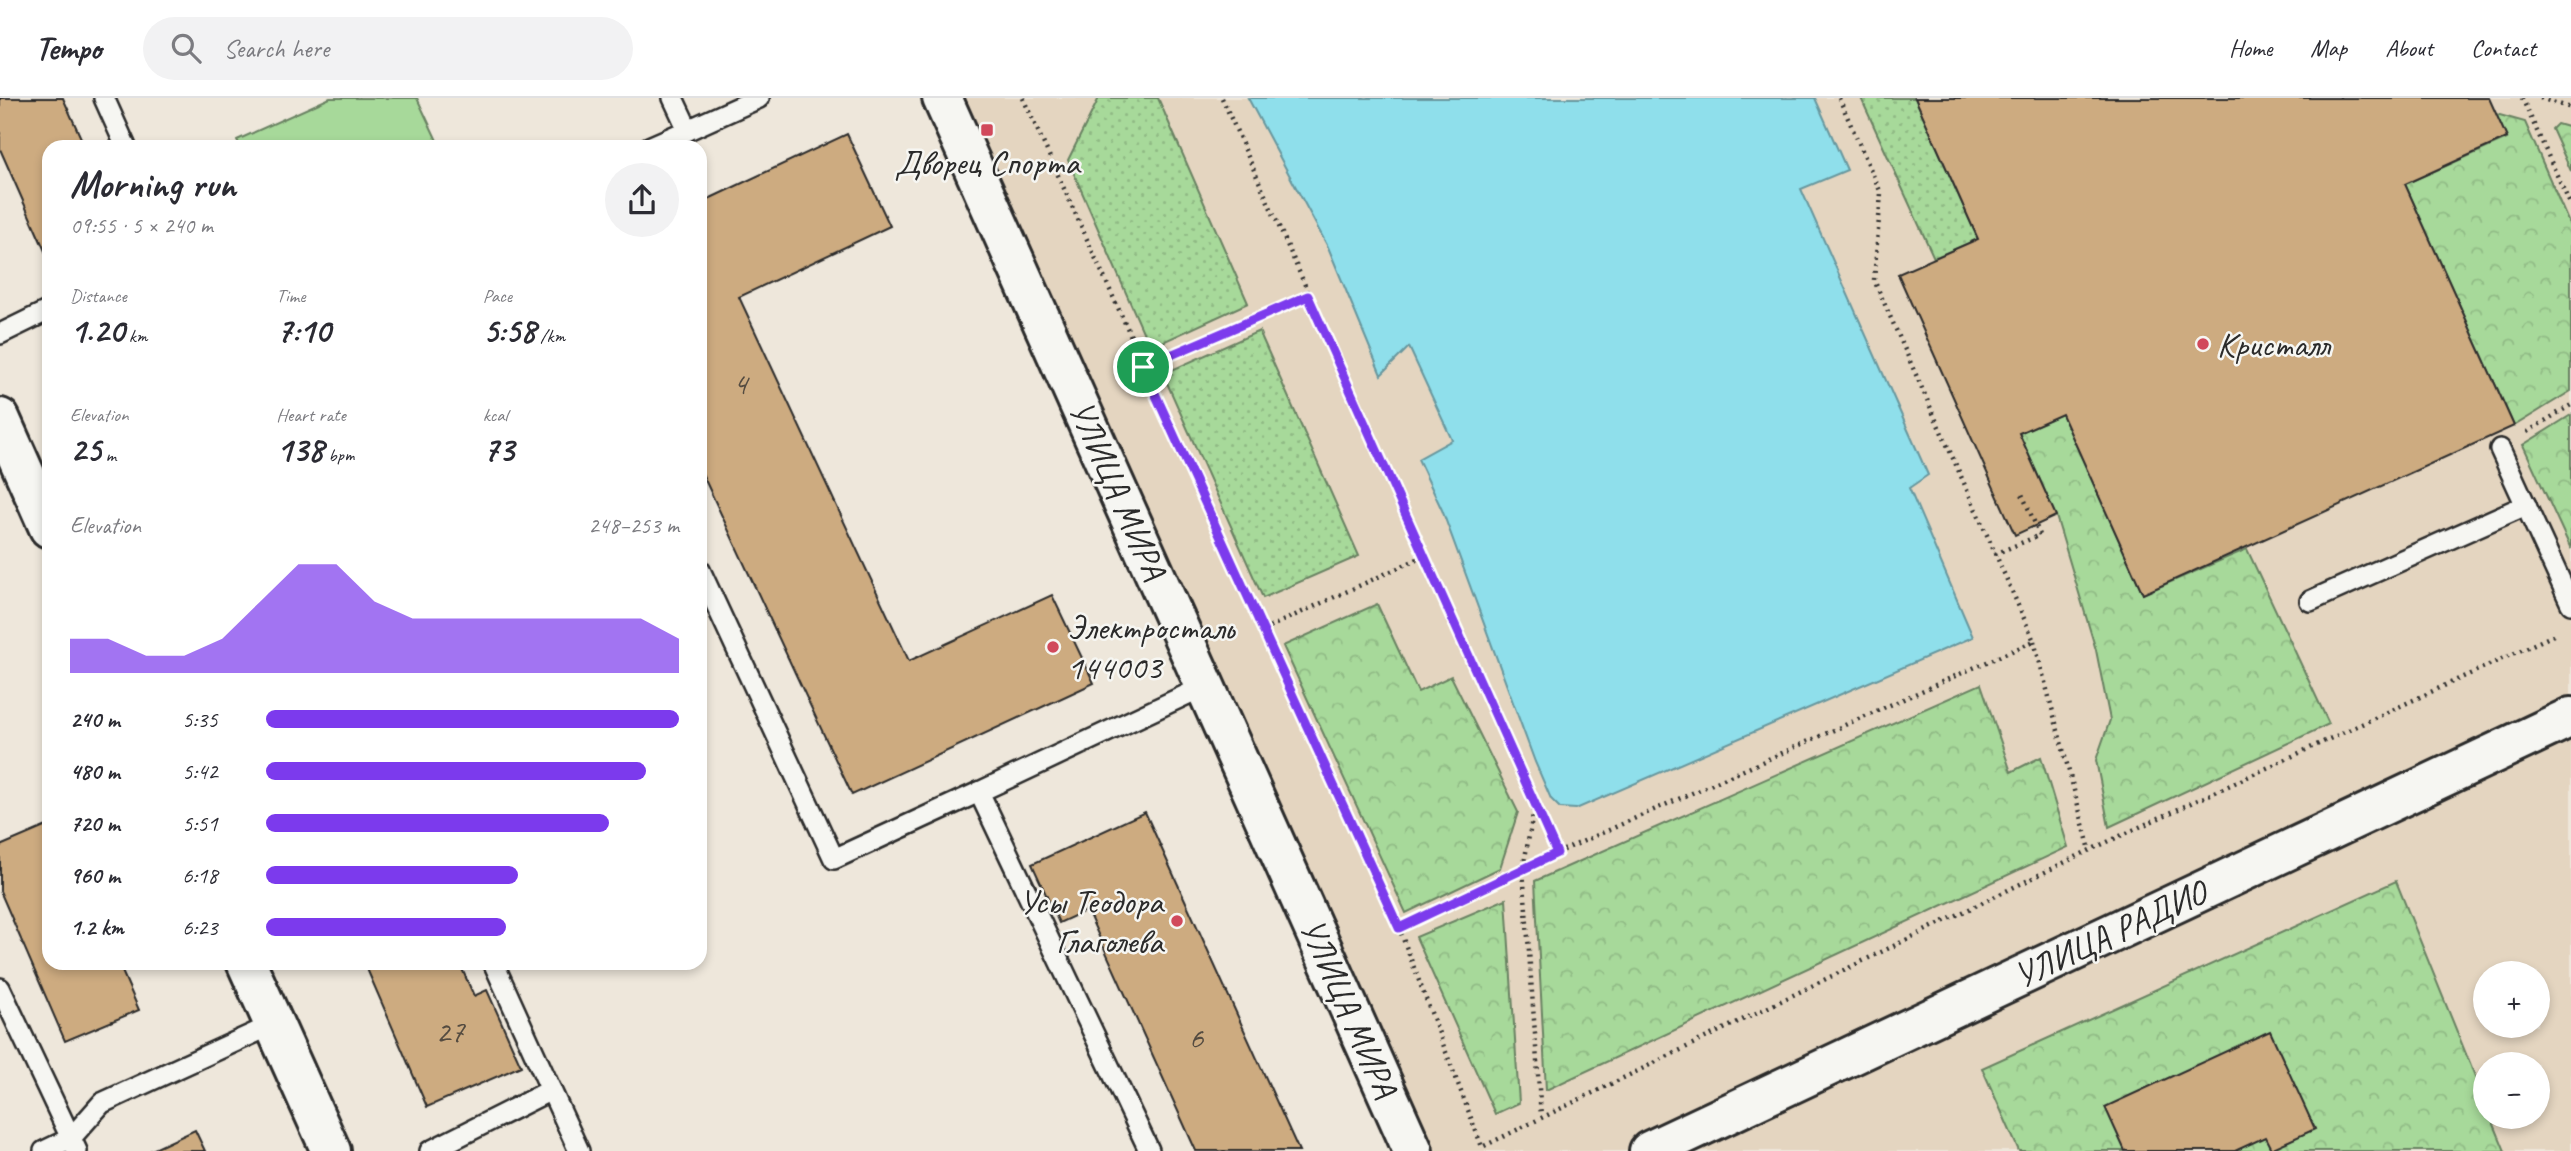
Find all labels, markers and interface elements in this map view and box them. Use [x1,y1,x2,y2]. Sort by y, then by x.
search box [143,17,633,80]
text: Tempo [35,27,101,69]
icon: search [167,29,205,67]
text: Search here [223,32,329,65]
text: Home [2229,33,2272,63]
text: Map [2310,33,2347,63]
text: About [2385,33,2433,63]
text: Contact [2471,33,2536,63]
marker: Дворец Спорта [979,122,995,138]
place label: Дворец Спорта [894,140,1082,185]
text: Morning run [70,161,236,208]
button: share [605,163,679,237]
text: 09:55 · 5 × 240 m [70,211,213,240]
text: Distance [70,284,127,308]
text: Time [276,284,305,308]
text: Pace [483,284,512,308]
text: 1.20 [70,308,124,353]
text: 7:10 [276,308,330,353]
text: 5:58 [483,308,536,353]
place label: Кристалл [2217,322,2332,367]
text: km [124,324,147,348]
text: /km [536,324,565,348]
marker: Кристалл [2195,336,2211,352]
pin [1113,337,1173,397]
icon: arrive [1124,348,1162,386]
house number: 4 [733,363,751,404]
street label: УЛИЦА МИРА [1059,394,1178,588]
text: Elevation [70,403,128,427]
text: Heart rate [276,403,346,427]
text: kcal [483,403,508,427]
text: 25 [70,427,101,472]
text: 138 [276,427,324,472]
text: 73 [483,427,514,472]
text: m [101,443,116,467]
text: bpm [324,443,354,467]
text: Elevation [70,511,141,540]
text: 248–253 m [588,511,679,540]
place label: Электросталь 144003 [1067,605,1236,690]
marker: Электросталь 144003 [1045,639,1061,655]
text: 240 m [70,705,120,734]
text: 5:35 [182,705,218,734]
text: 480 m [70,757,120,786]
text: 5:42 [182,757,218,786]
text: 720 m [70,809,120,838]
text: 5:51 [182,809,218,838]
text: 960 m [70,861,120,890]
text: 6:18 [182,861,218,890]
street label: УЛИЦА РАДИО [2007,868,2217,998]
place label: Усы Теодора Глаголева [1019,879,1166,964]
street label: УЛИЦА МИРА [1290,912,1409,1106]
text: 1.2 km [70,913,124,942]
text: 6:23 [182,913,218,942]
marker: Усы Теодора Глаголева [1169,913,1185,929]
map controls [2473,961,2550,1129]
button: + [2473,961,2550,1038]
house number: 27 [436,1011,466,1052]
house number: 6 [1189,1017,1205,1058]
button: − [2473,1052,2550,1129]

